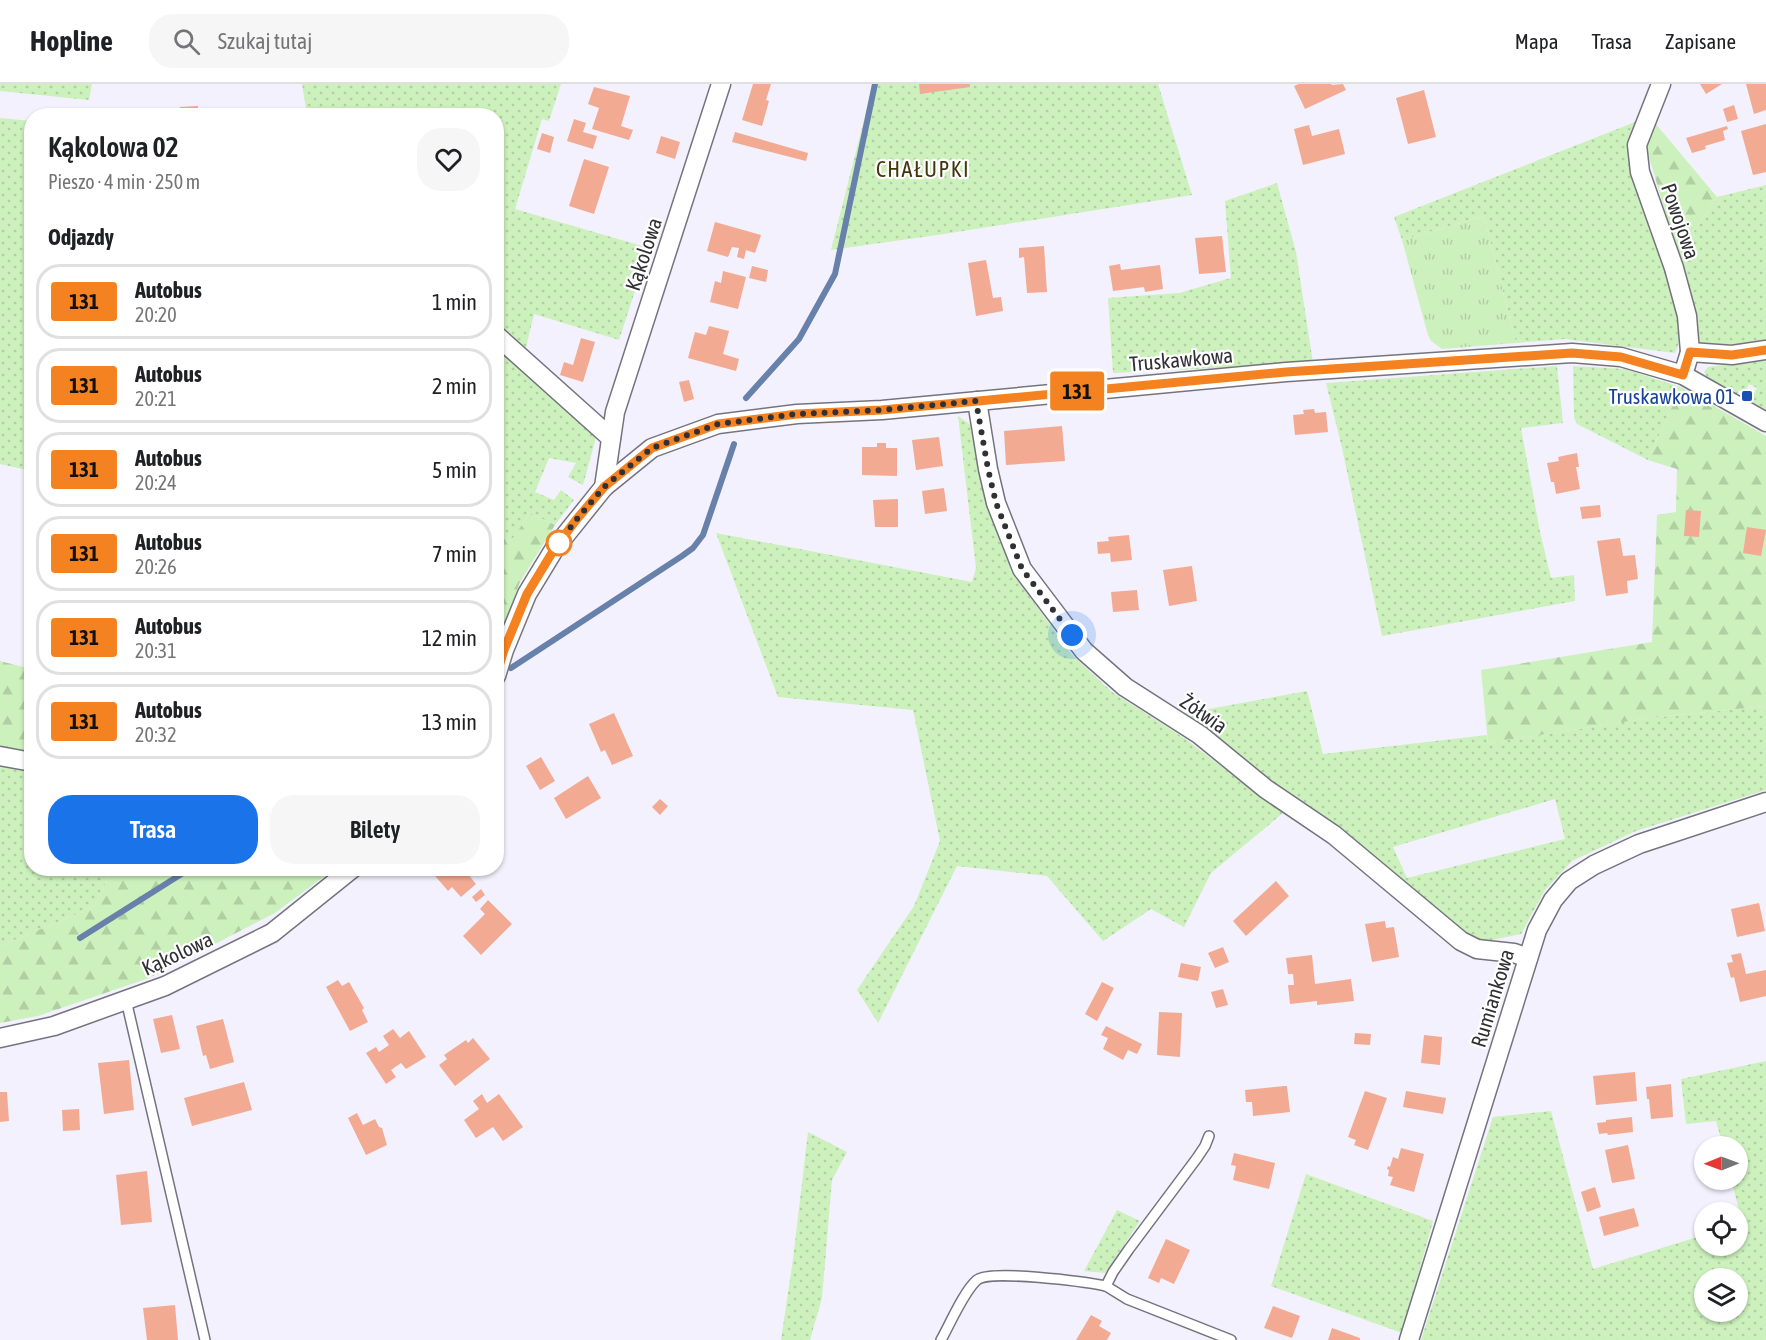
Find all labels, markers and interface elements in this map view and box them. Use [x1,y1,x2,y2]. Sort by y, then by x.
search box [149,14,569,68]
text: Hopline [30,25,113,57]
icon: search [170,25,203,58]
text: Szukaj tutaj [218,28,312,54]
text: Mapa [1515,29,1558,53]
text: Trasa [1591,29,1632,53]
text: Zapisane [1665,29,1736,53]
button: heart [417,128,480,191]
text: Kąkolowa 02 [48,131,179,163]
district label: CHAŁUPKI [876,156,970,182]
text: Pieszo · 4 min · 250 m [48,170,200,193]
street label: Powojowa [1657,180,1705,262]
street label: Kąkolowa [620,214,666,294]
text: Odjazdy [48,224,114,250]
text: Autobus [135,277,202,303]
text: 131 [69,289,99,313]
text: 1 min [432,289,477,315]
text: 20:20 [135,303,177,326]
street label: Truskawkowa [1128,343,1234,375]
text: Autobus [135,361,202,387]
line badge: 131 [1042,372,1112,410]
text: 131 [69,373,99,397]
text: 2 min [432,373,477,399]
text: 131 [1062,379,1092,403]
place label: Truskawkowa 01 [1609,384,1735,408]
text: 20:21 [135,387,177,410]
marker: Truskawkowa 01 [1740,389,1754,403]
text: Autobus [135,445,202,471]
text: 131 [69,457,99,481]
text: 5 min [432,457,477,483]
text: 20:24 [135,471,177,494]
text: Autobus [135,529,202,555]
unlabelled marker [546,530,572,556]
text: 131 [69,541,99,565]
text: 7 min [432,541,477,567]
text: 20:26 [135,555,177,578]
text: Autobus [135,613,202,639]
your location [1057,620,1087,650]
text: 131 [69,625,99,649]
text: 12 min [422,625,477,651]
text: 20:31 [135,639,177,662]
street label: Żółwia [1176,688,1232,738]
text: Autobus [135,697,202,723]
text: 131 [69,709,99,733]
text: 13 min [422,709,477,735]
text: 20:32 [135,723,177,746]
button: Trasa [48,795,258,864]
button: Bilety [270,795,480,864]
street label: Kąkolowa [138,926,216,980]
street label: Rumiankowa [1466,946,1518,1050]
north arrow [1694,1136,1748,1190]
map controls [1694,1136,1748,1322]
button: locate [1694,1202,1748,1256]
button: layers [1694,1268,1748,1322]

